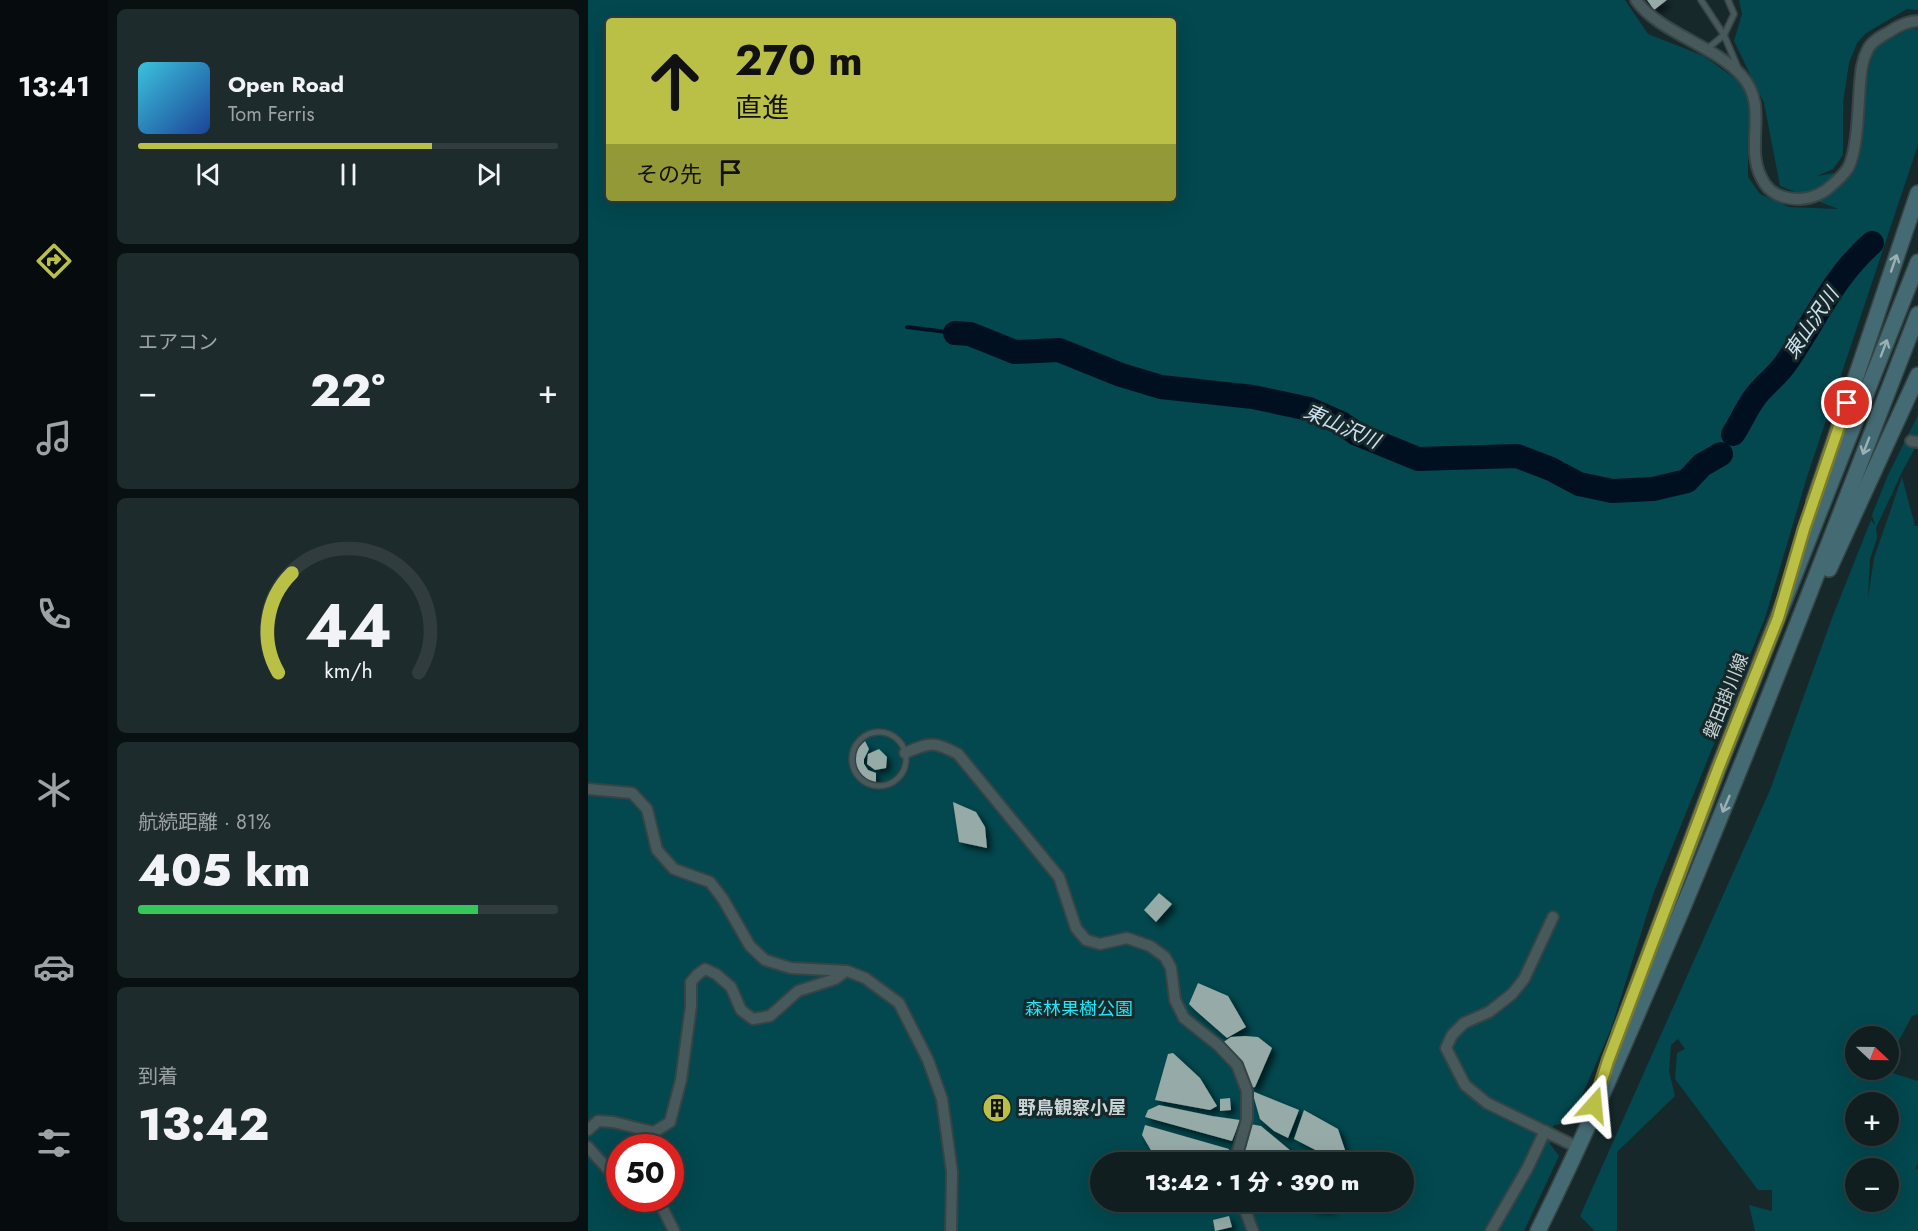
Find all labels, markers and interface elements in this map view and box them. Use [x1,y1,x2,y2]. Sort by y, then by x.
text: 270 m [735,30,863,91]
icon: ahead [636,42,714,120]
text: 13:41 [18,67,90,106]
text: Open Road [228,68,344,100]
text: 直進 [735,88,789,127]
text: Tom Ferris [228,100,315,129]
icon: arrive [714,156,747,189]
icon: previous [192,158,225,191]
icon: pause [332,158,365,191]
icon: next [472,158,505,191]
text: その先 [636,158,702,190]
icon: directions [33,240,75,282]
one-way arrow [1889,254,1900,273]
water label: 東山沢川 [1777,280,1847,365]
text: エアコン [138,328,218,357]
one-way arrow [1879,339,1890,357]
text: 22° [310,358,385,423]
text: − [138,368,157,415]
text: + [538,368,558,415]
pin [1821,377,1872,428]
icon: arrive [1830,386,1863,419]
water label: 東山沢川 [1299,397,1386,457]
icon: music [33,417,75,459]
one-way arrow [1860,437,1871,455]
text: 44 [304,580,392,670]
icon: phone [33,593,75,635]
street label: 磐田掛川線 [1697,649,1755,743]
text: km/h [324,655,372,686]
icon: climate [33,769,75,811]
one-way arrow [1720,794,1731,813]
text: 航続距離 · 81% [138,808,271,837]
text: 405 km [138,838,310,903]
icon: car [33,946,75,988]
park label: 森林果樹公園 [1025,996,1133,1022]
north arrow [1845,1026,1899,1080]
map controls [1845,1026,1899,1212]
text: 到着 [138,1062,178,1091]
position arrow [1562,1073,1626,1137]
text: 13:42 [138,1092,269,1157]
building icon: 野鳥観察小屋 [981,1092,1013,1124]
button: + [1845,1092,1899,1146]
place label: 野鳥観察小屋 [1018,1095,1126,1121]
icon: filters [33,1122,75,1164]
speed limit sign: 50 [606,1134,684,1212]
button: − [1845,1158,1899,1212]
text: 13:42 · 1 分 · 390 m [1145,1166,1359,1198]

